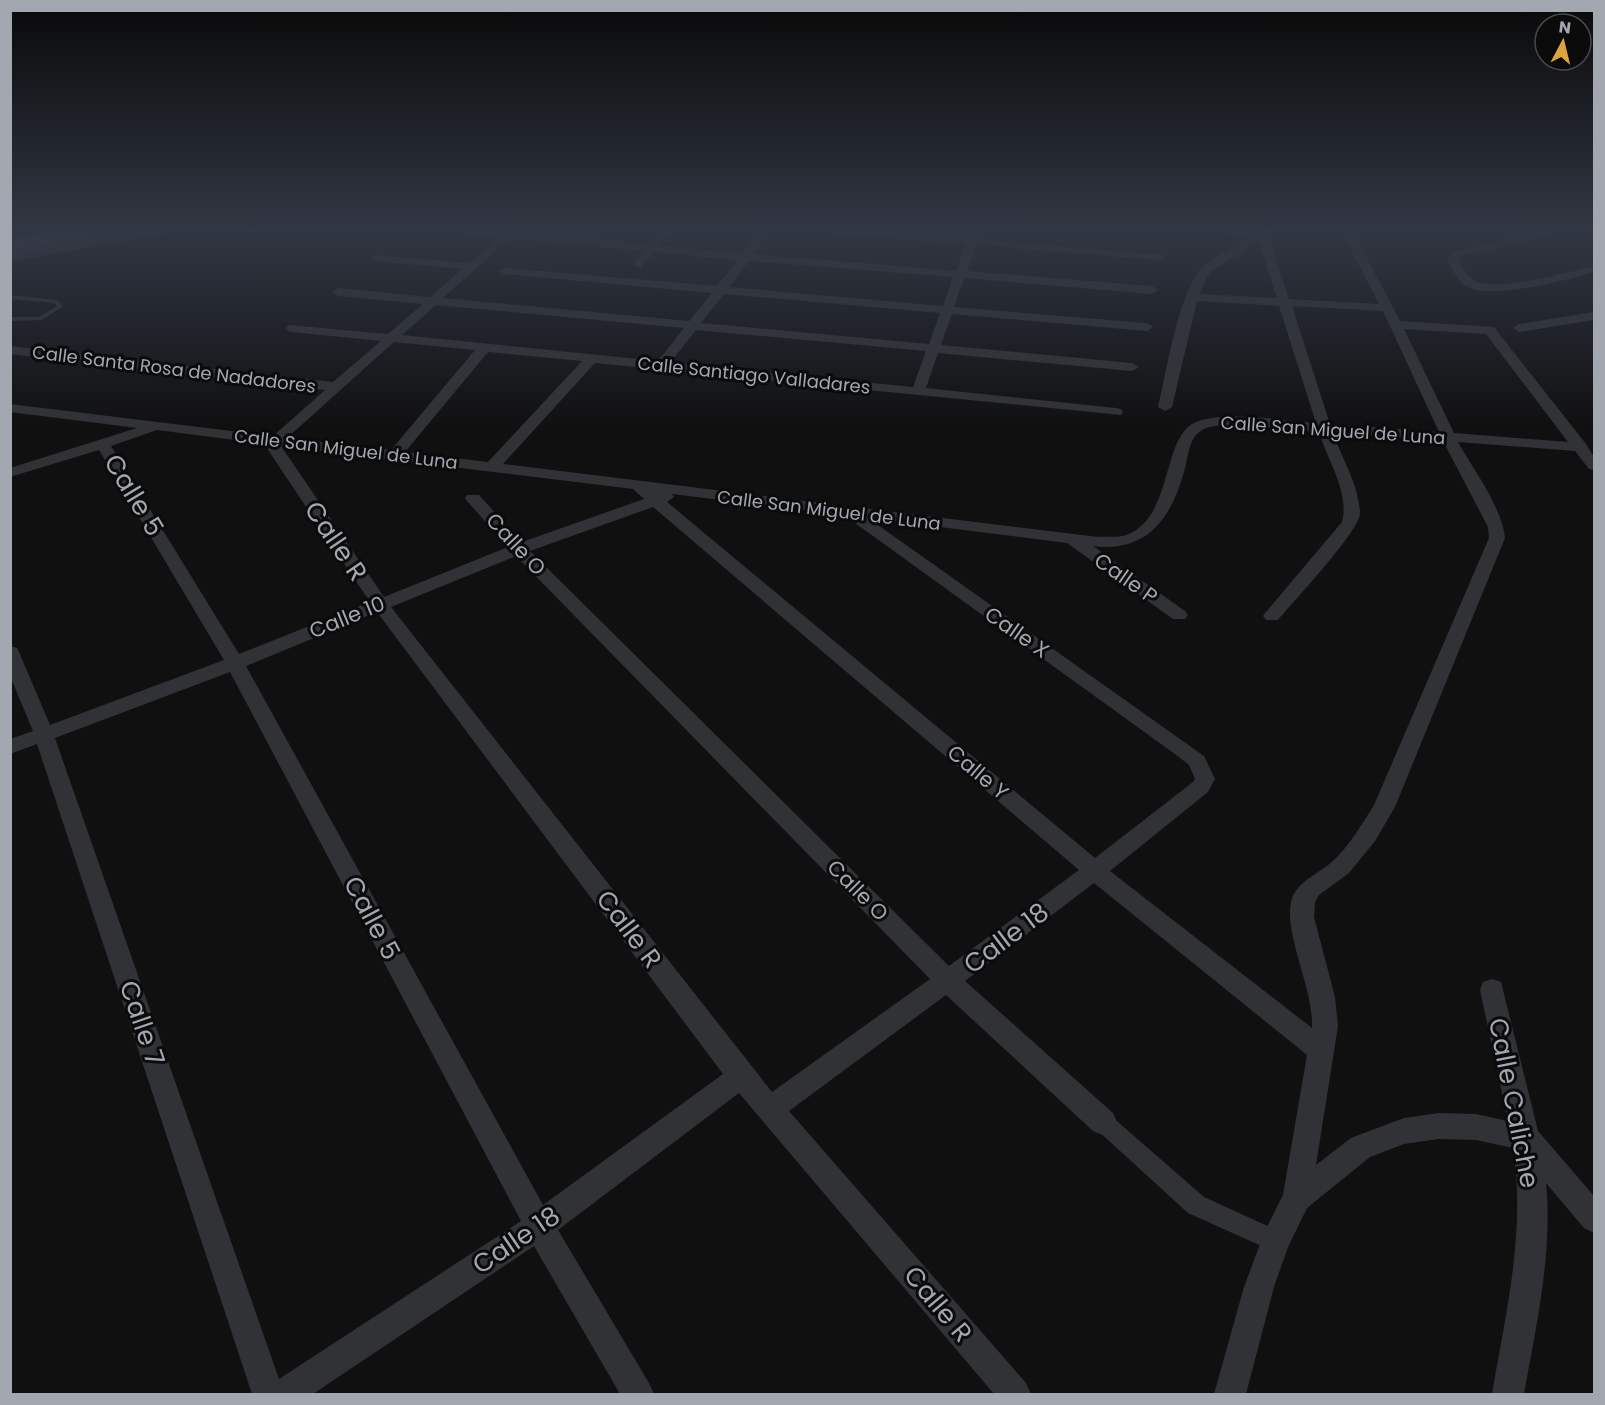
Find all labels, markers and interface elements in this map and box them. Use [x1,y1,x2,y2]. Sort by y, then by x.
north arrow [1533,12,1593,72]
text: N [1557,15,1572,40]
street label: Calle Santa Rosa de Nadadores [31,339,317,399]
street label: Calle Santiago Valladares [636,350,872,400]
street label: Calle San Miguel de Luna [1220,410,1446,450]
street label: Calle San Miguel de Luna [233,423,459,475]
street label: Calle 5 [95,447,173,543]
street label: Calle San Miguel de Luna [716,484,942,536]
street label: Calle R [296,494,376,588]
street label: Calle O [480,506,552,582]
street label: Calle P [1088,546,1164,610]
street label: Calle 10 [305,589,389,645]
street label: Calle X [979,599,1055,665]
street label: Calle Y [941,738,1015,806]
street label: Calle O [821,853,895,927]
street label: Calle 5 [335,870,409,966]
street label: Calle R [588,883,670,975]
street label: Calle 18 [956,894,1056,982]
street label: Calle 7 [111,976,173,1070]
street label: Calle Caliche [1480,1015,1548,1191]
street label: Calle 18 [465,1198,567,1282]
street label: Calle R [896,1258,980,1350]

